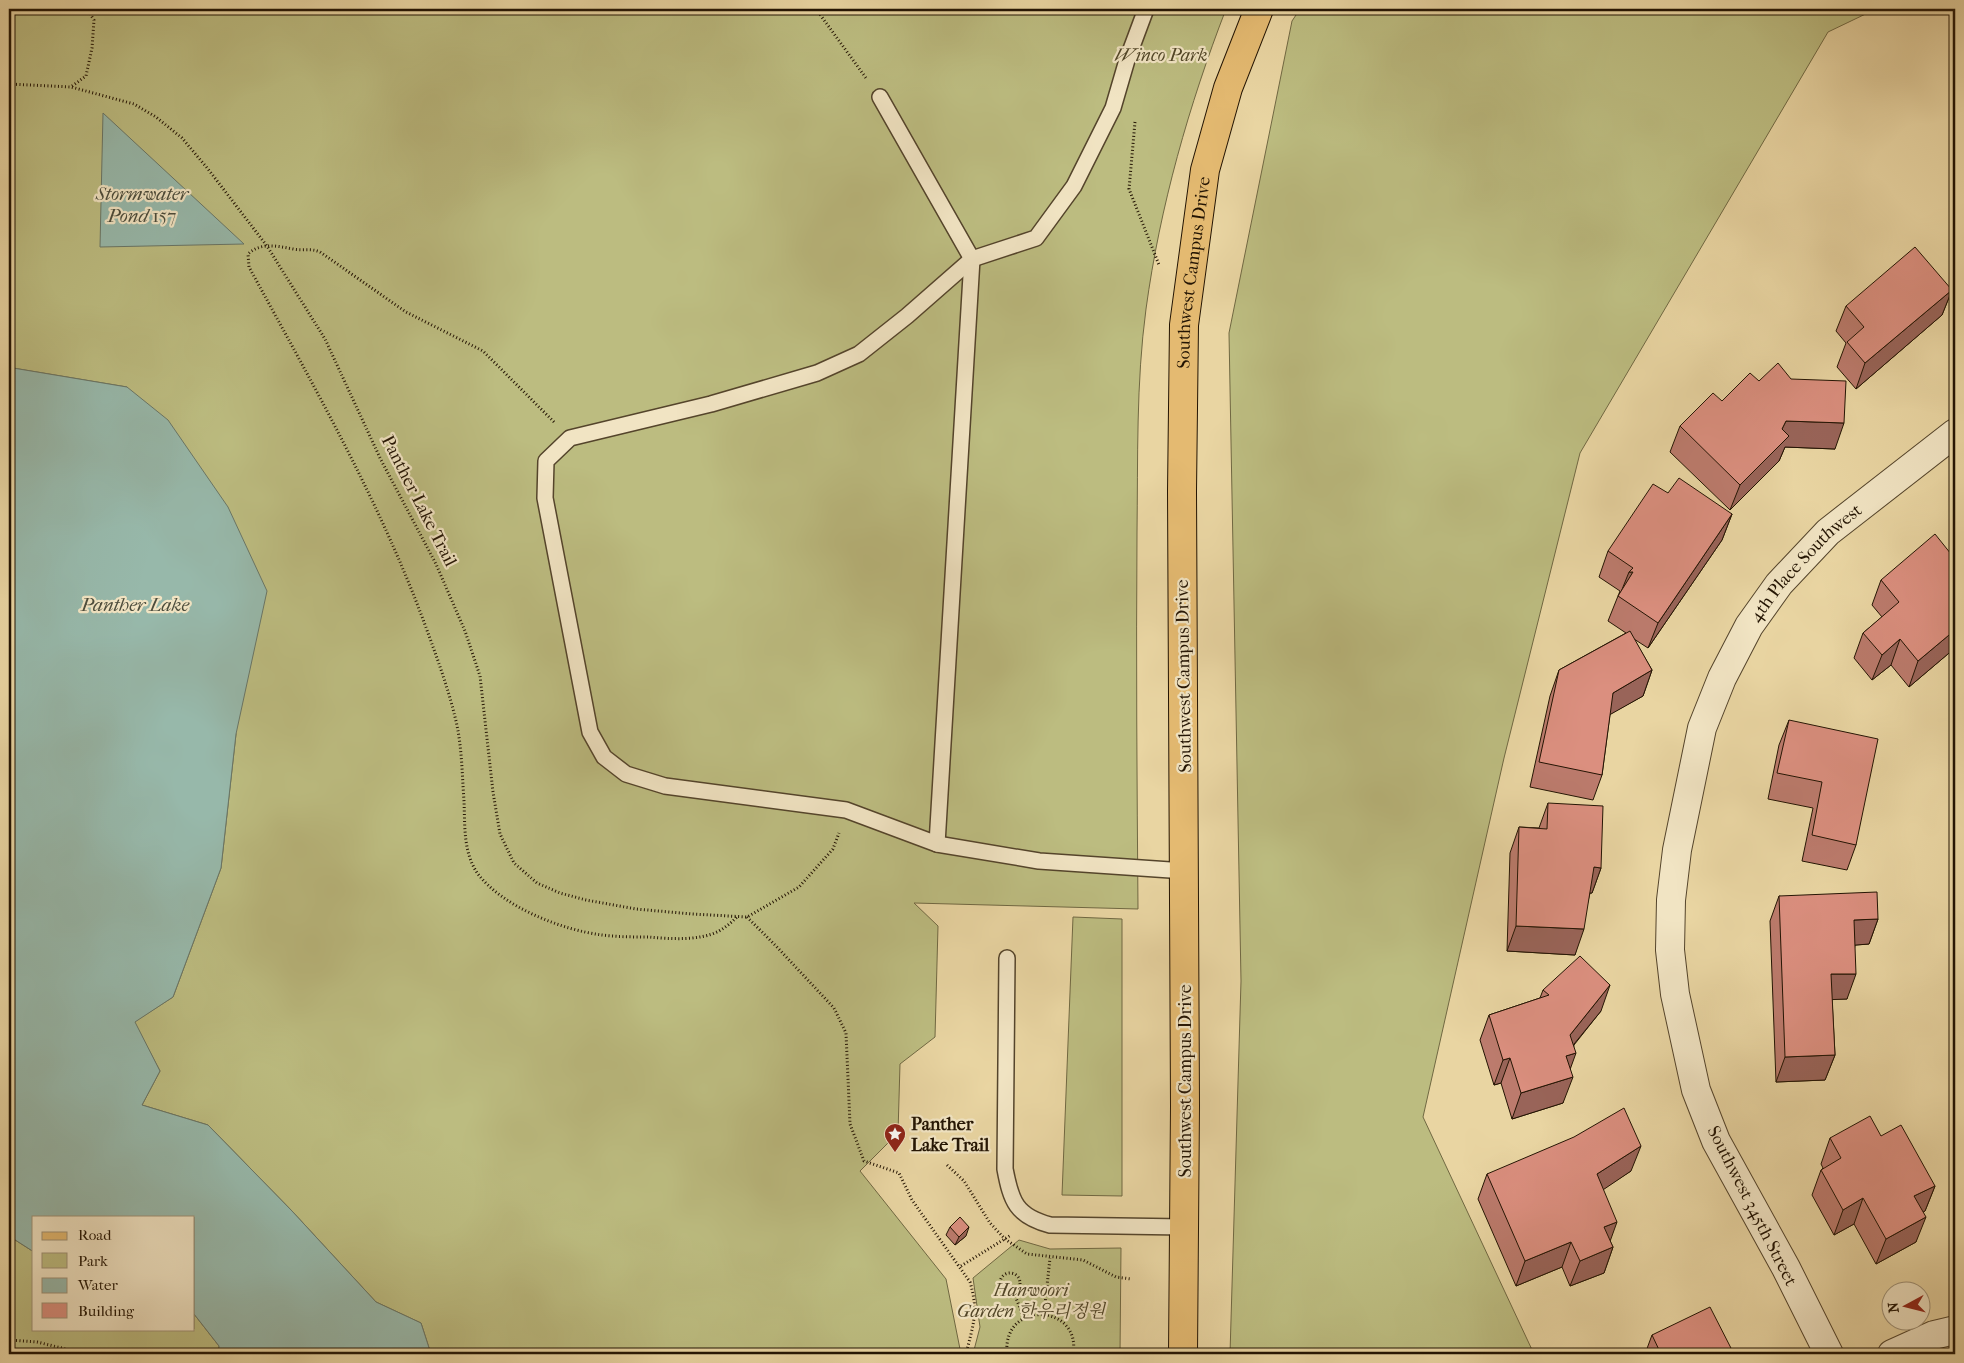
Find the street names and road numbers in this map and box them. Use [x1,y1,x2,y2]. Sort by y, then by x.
street label: Southwest Campus Drive [1173,175,1215,369]
street label: Panther Lake Trail [377,432,461,570]
street label: 4th Place Southwest [1745,499,1866,626]
street label: Southwest Campus Drive [1172,579,1196,773]
street label: Southwest Campus Drive [1175,984,1196,1178]
street label: Southwest 345th Street [1703,1123,1802,1290]

